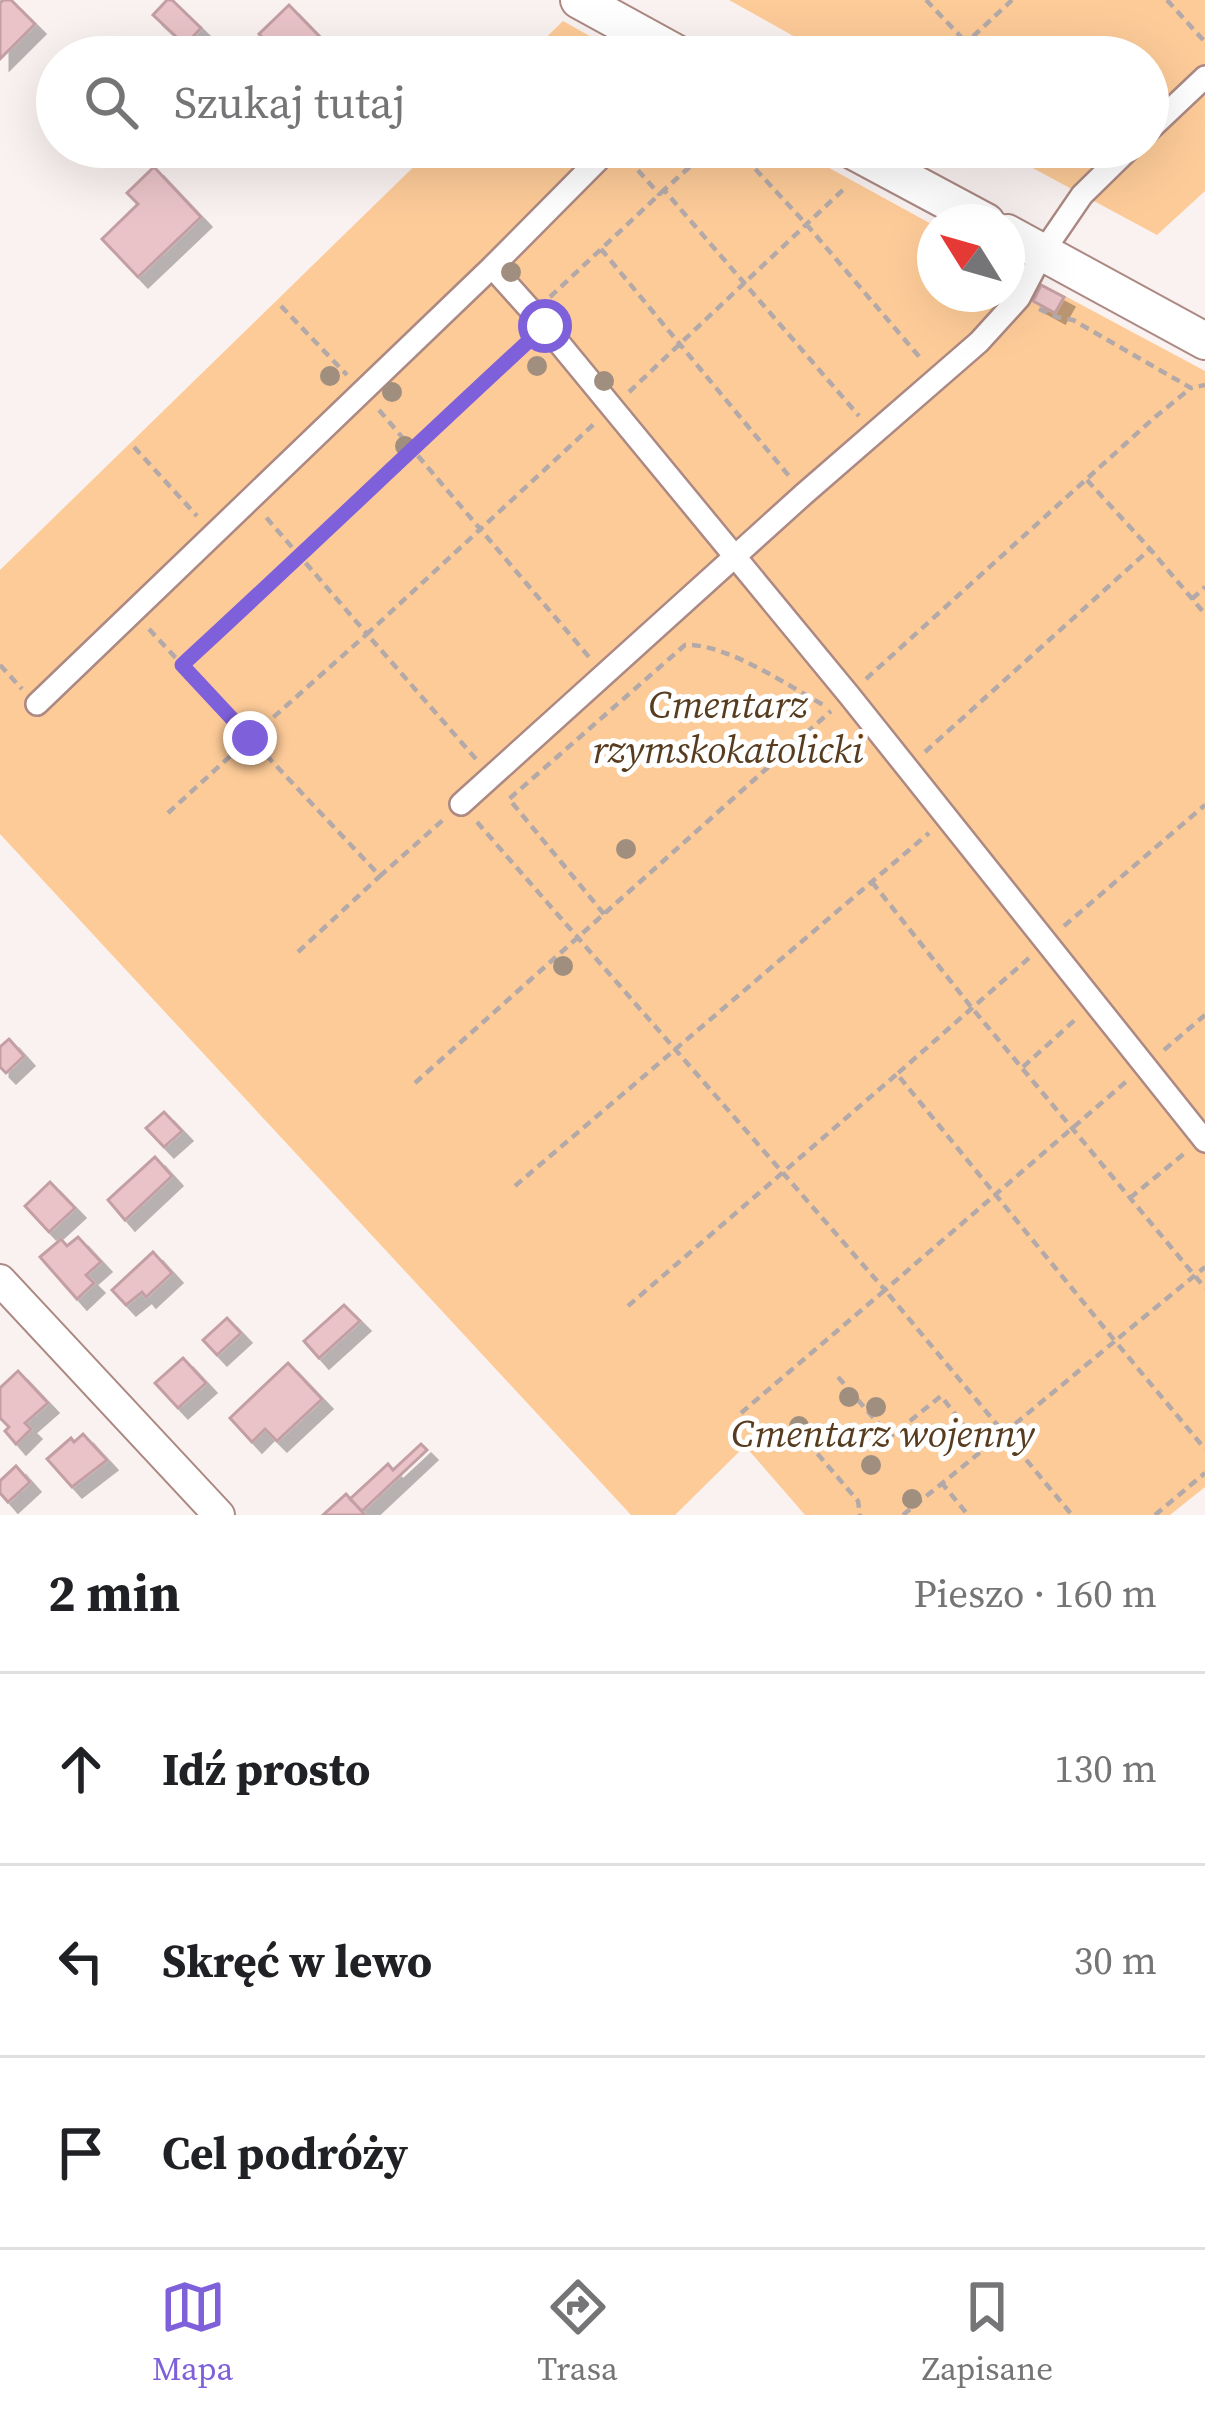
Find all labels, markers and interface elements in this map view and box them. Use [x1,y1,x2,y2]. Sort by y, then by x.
search box [36,36,1169,168]
icon: search [78,69,144,135]
text: Szukaj tutaj [174,71,405,133]
north arrow [917,204,1025,312]
route start [518,299,572,353]
park label: Cmentarz rzymskokatolicki [592,678,864,776]
route end [223,711,277,765]
park label: Cmentarz wojenny [731,1407,1035,1460]
text: 2 min [48,1558,180,1628]
text: Pieszo · 160 m [913,1567,1157,1620]
icon: ahead [48,1736,114,1802]
text: Idź prosto [162,1738,370,1800]
text: 130 m [1054,1742,1157,1795]
icon: left [48,1928,114,1994]
text: Skręć w lewo [162,1930,432,1992]
text: 30 m [1074,1934,1157,1987]
icon: arrive [48,2120,114,2186]
text: Cel podróży [162,2122,408,2184]
tab: Mapa [152,2274,233,2391]
tab: Trasa [537,2274,618,2391]
tab: Zapisane [922,2274,1053,2391]

